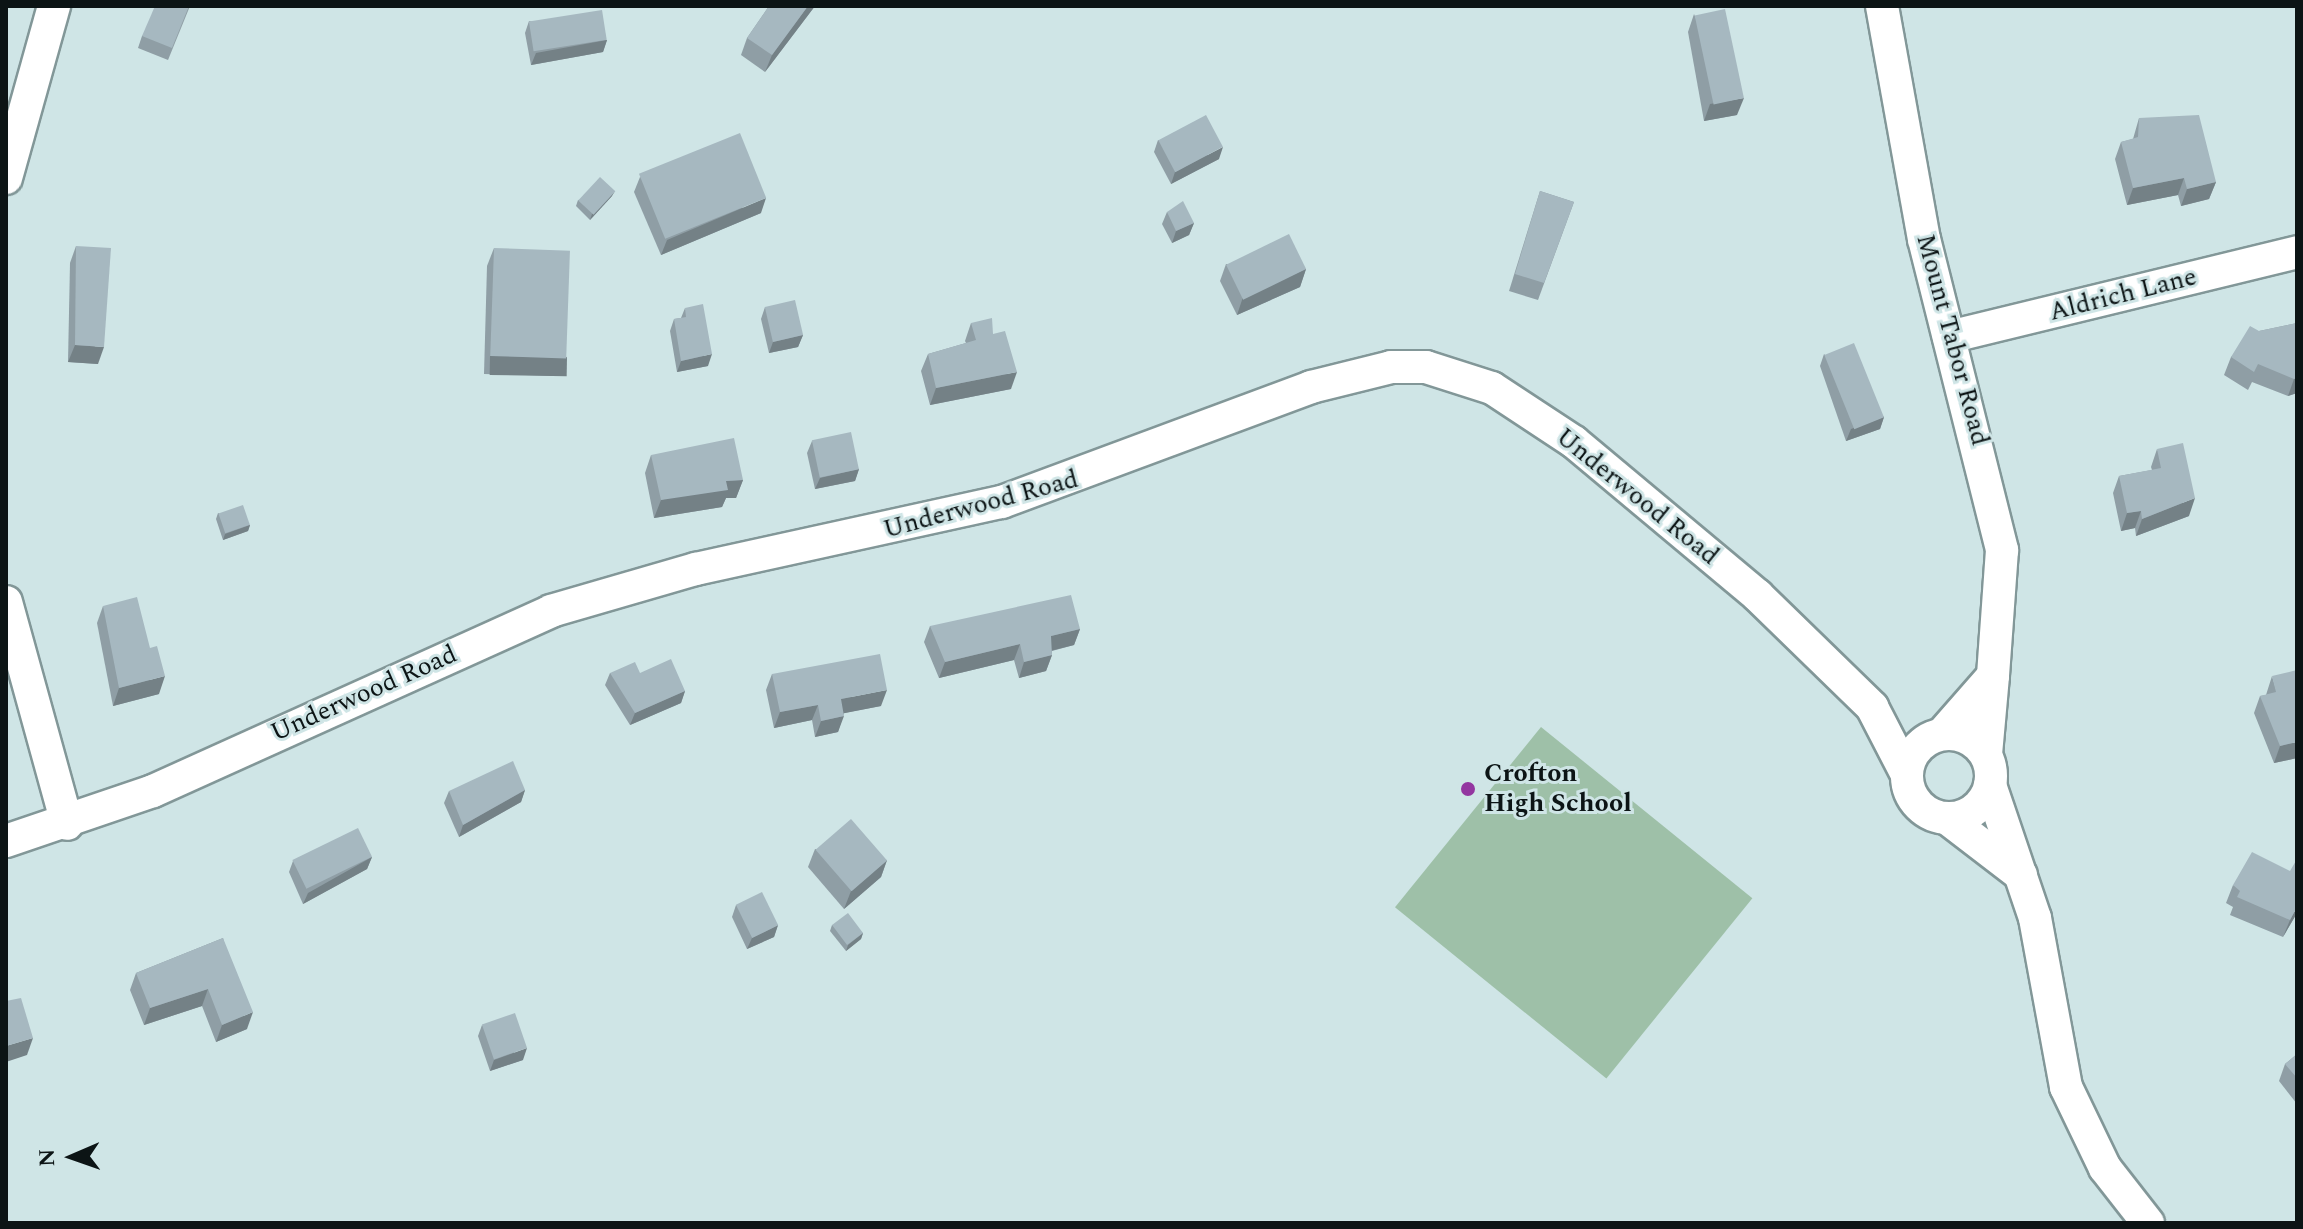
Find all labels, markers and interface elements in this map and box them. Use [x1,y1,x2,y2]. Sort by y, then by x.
street label: Mount Tabor Road [1909,231,1995,449]
street label: Aldrich Lane [2046,262,2200,328]
street label: Underwood Road [1549,422,1725,572]
street label: Underwood Road [880,464,1082,546]
street label: Underwood Road [266,639,462,749]
place label: Crofton High School [1484,758,1632,820]
marker: Crofton High School [1459,780,1477,798]
north arrow [32,1117,112,1197]
text: N [31,1148,64,1167]

